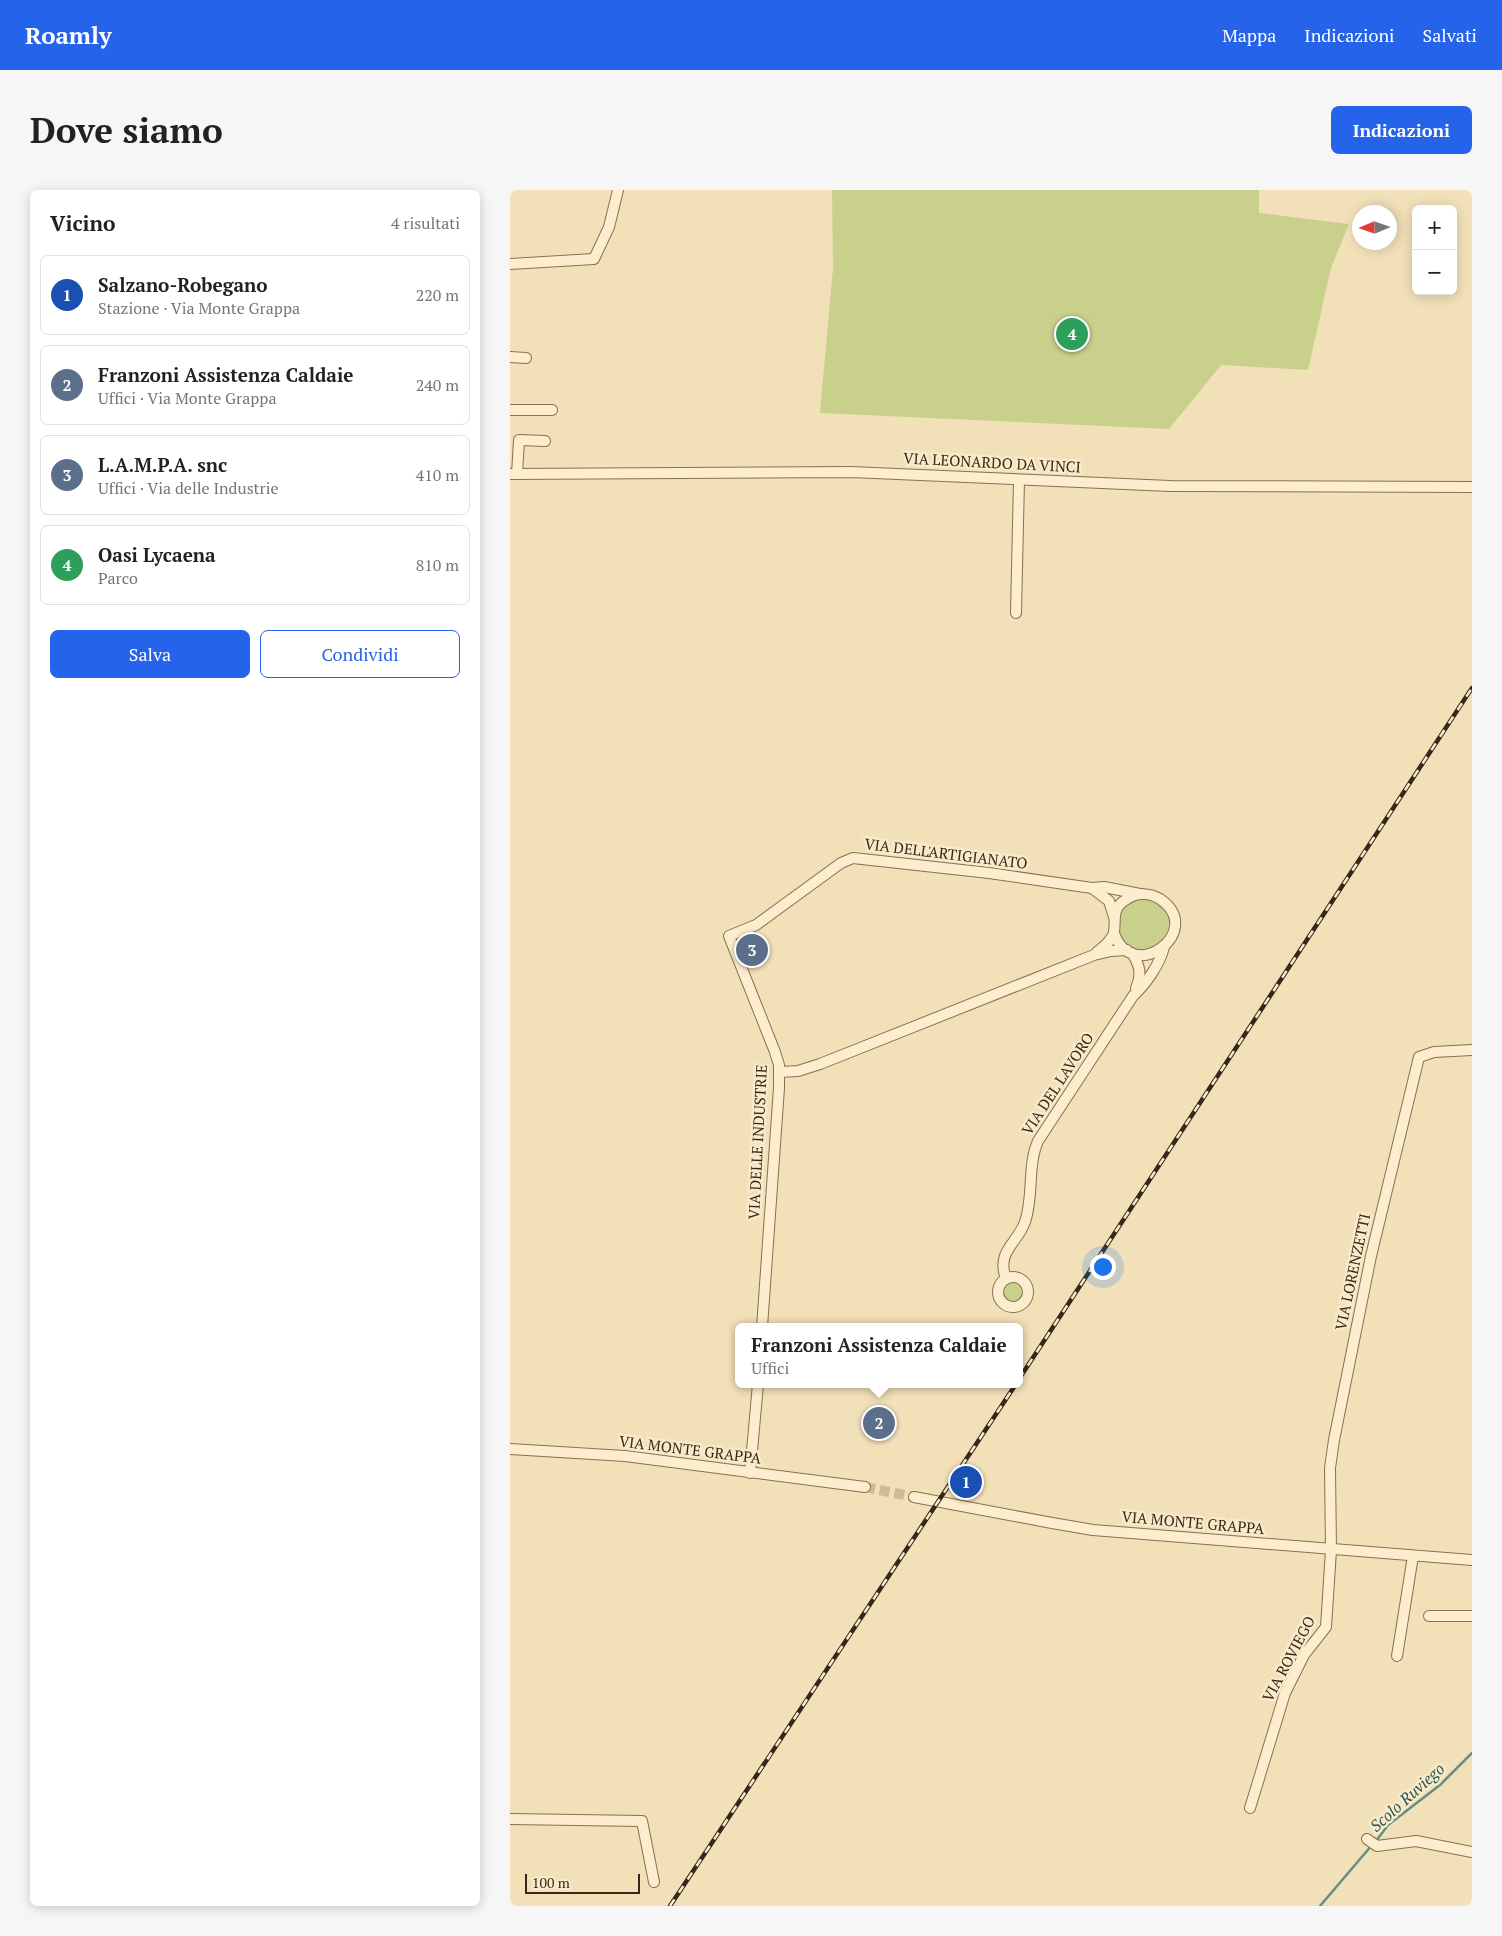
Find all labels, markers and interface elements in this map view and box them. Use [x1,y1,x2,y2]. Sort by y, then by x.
text: Roamly [25,19,112,51]
text: Mappa [1222,23,1276,47]
text: Indicazioni [1304,23,1395,47]
text: Salvati [1423,23,1477,47]
button: Indicazioni [1331,106,1472,154]
text: Dove siamo [30,107,223,153]
north arrow [1352,205,1397,250]
map controls [1412,205,1457,295]
button: + [1412,205,1457,250]
text: Vicino [50,209,116,237]
text: 4 risultati [391,212,460,234]
button: − [1412,250,1457,295]
text: Salzano-Robegano [98,272,268,297]
text: 1 [62,284,72,306]
text: 220 m [416,284,459,306]
text: Stazione · Via Monte Grappa [98,297,300,319]
pin: 4 [1056,315,1088,353]
text: Franzoni Assistenza Caldaie [98,362,353,387]
text: 2 [62,374,72,396]
text: 240 m [416,374,459,396]
text: Uffici · Via Monte Grappa [98,387,277,409]
street label: VIA LEONARDO DA VINCI [903,447,1081,477]
text: L.A.M.P.A. snc [98,452,227,477]
text: 3 [62,464,72,486]
text: 410 m [416,464,459,486]
text: Uffici · Via delle Industrie [98,477,279,499]
text: Oasi Lycaena [98,542,216,567]
text: 4 [62,554,72,576]
text: 810 m [416,554,459,576]
text: Parco [98,567,138,589]
button: Salva [50,630,250,678]
button: Condividi [260,630,460,678]
street label: VIA DELL'ARTIGIANATO [863,833,1029,873]
pin: 3 [736,931,768,969]
street label: VIA DEL LAVORO [1017,1028,1098,1138]
street label: VIA DELLE INDUSTRIE [743,1064,771,1220]
street label: VIA LORENZETTI [1330,1211,1374,1332]
your location [1090,1254,1116,1280]
popup [735,1323,1023,1388]
text: Franzoni Assistenza Caldaie [751,1332,1007,1357]
text: Uffici [751,1357,789,1379]
pin: 2 [863,1404,895,1442]
street label: VIA MONTE GRAPPA [618,1430,763,1468]
pin: 1 [950,1463,982,1501]
street label: VIA MONTE GRAPPA [1121,1506,1266,1538]
street label: VIA ROVIEGO [1257,1612,1319,1705]
water label: Scolo Ruviego [1365,1758,1449,1836]
scale bar [525,1871,640,1894]
text: 100 m [532,1873,570,1892]

